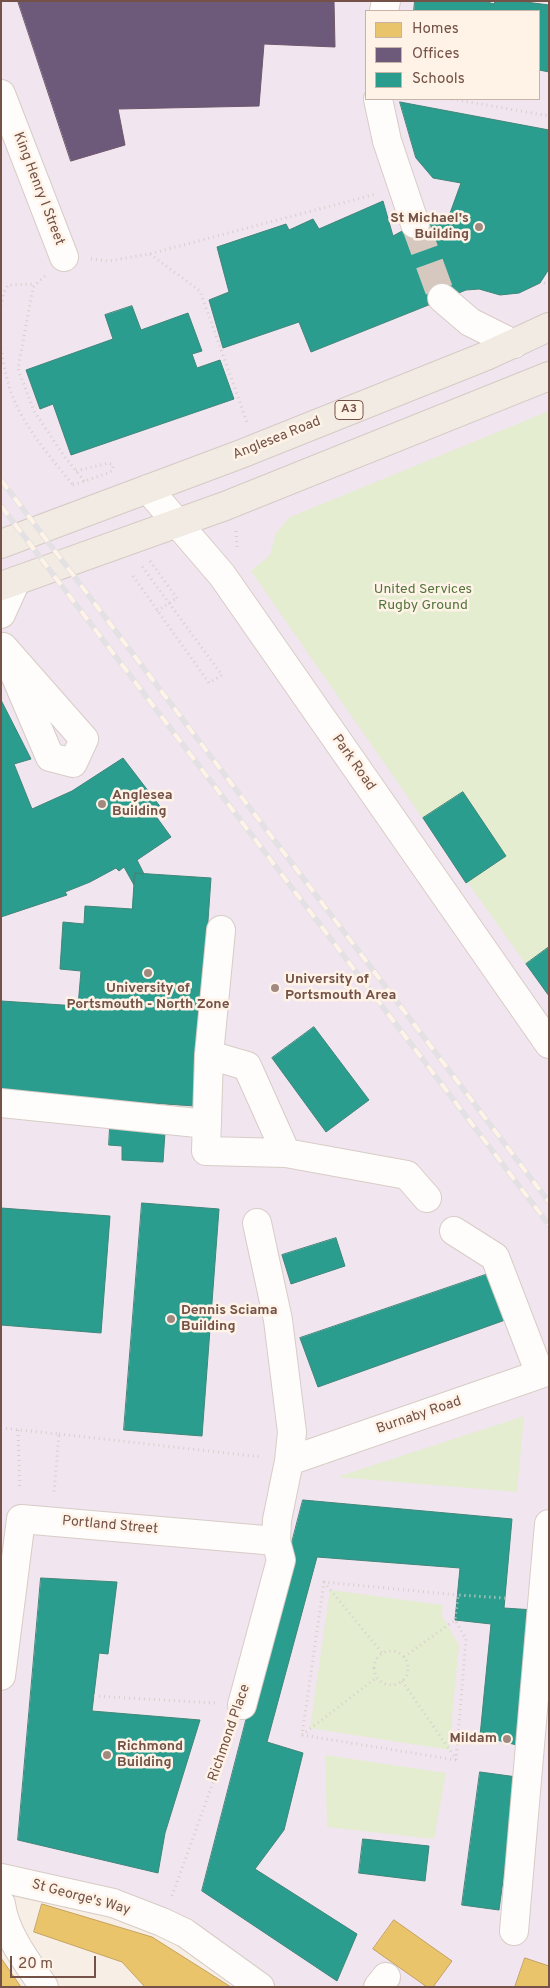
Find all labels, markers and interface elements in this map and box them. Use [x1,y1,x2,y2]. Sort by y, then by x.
legend [365,10,540,100]
text: Homes [412,20,459,39]
text: Offices [412,45,459,64]
text: Schools [412,70,465,89]
street label: King Henry I Street [9,130,67,248]
place label: St Michael's Building [390,211,469,243]
marker: St Michael's Building [473,221,485,233]
road number: A3 [335,400,363,420]
street label: Anglesea Road [231,414,323,464]
park label: United Services Rugby Ground [374,582,472,614]
street label: Park Road [328,732,378,794]
place label: Anglesea Building [112,788,173,820]
marker: Anglesea Building [96,798,108,810]
marker: University of Portsmouth - North Zone [142,967,154,979]
place label: University of Portsmouth Area [285,972,396,1004]
place label: University of Portsmouth - North Zone [67,981,229,1014]
marker: University of Portsmouth Area [269,982,281,994]
place label: Dennis Sciama Building [181,1303,277,1335]
marker: Dennis Sciama Building [165,1313,177,1325]
street label: Burnaby Road [374,1394,464,1438]
street label: Portland Street [61,1513,159,1539]
street label: Richmond Place [206,1682,254,1784]
place label: Mildam [449,1731,497,1747]
marker: Mildam [501,1733,513,1745]
place label: Richmond Building [117,1739,183,1771]
marker: Richmond Building [101,1749,113,1761]
street label: St George's Way [30,1877,132,1919]
scale bar [12,1946,99,1978]
text: 20 m [18,1955,53,1974]

